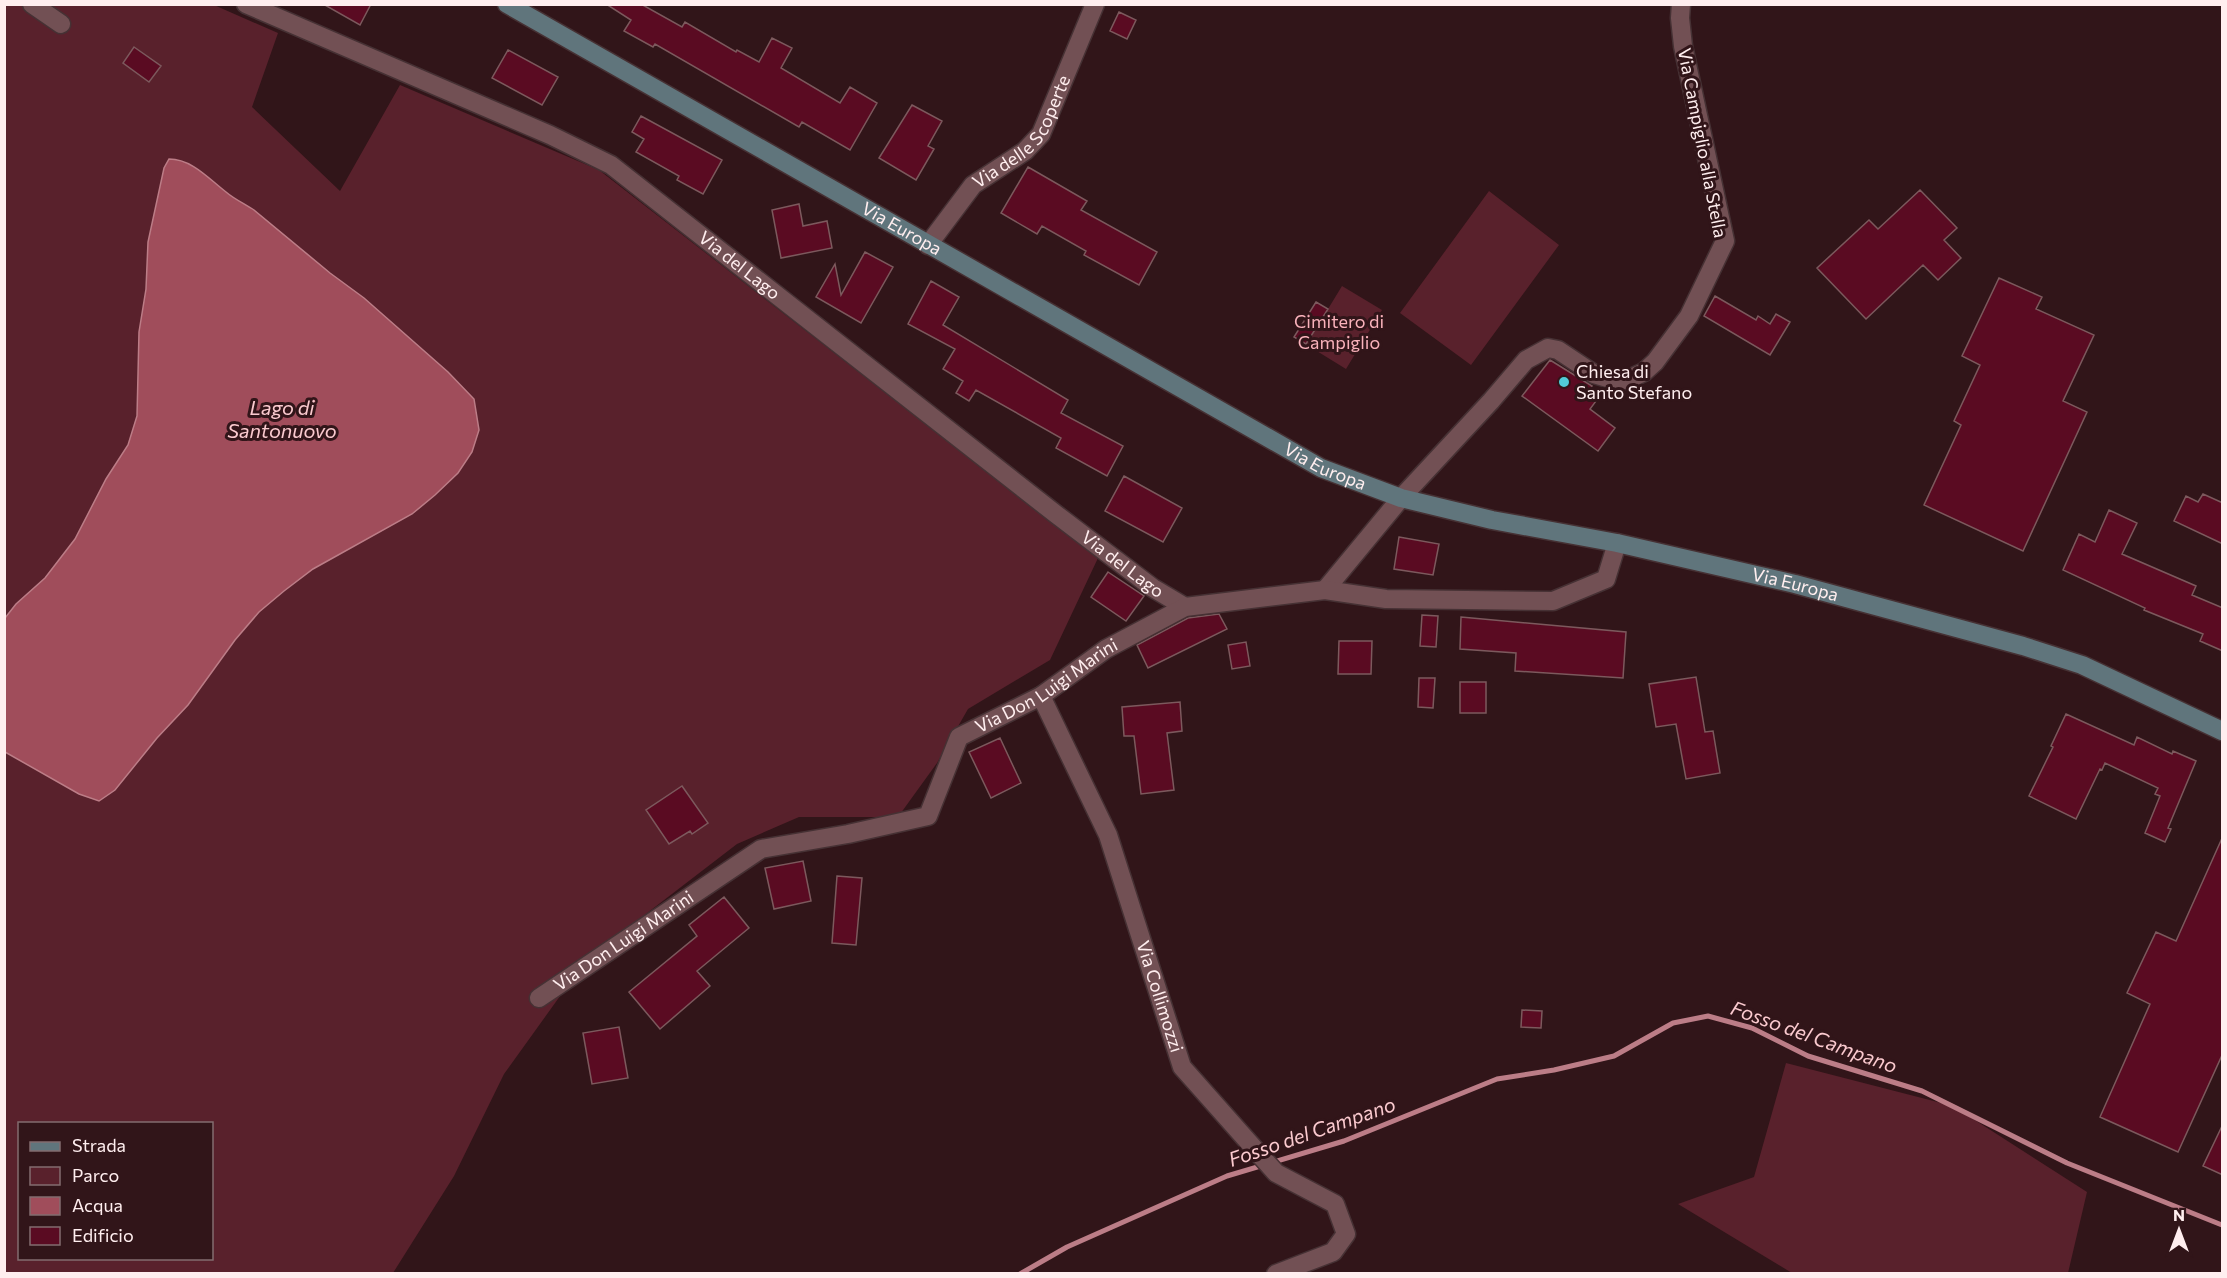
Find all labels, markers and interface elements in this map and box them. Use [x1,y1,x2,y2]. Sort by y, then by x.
street label: Via Campiglio alla Stella [1674,46,1732,240]
street label: Via delle Scoperte [968,72,1074,192]
street label: Via Europa [858,197,946,259]
street label: Via del Lago [695,226,785,304]
park label: Cimitero di Campiglio [1294,310,1384,353]
place label: Chiesa di Santo Stefano [1576,360,1692,403]
marker: Chiesa di Santo Stefano [1557,375,1571,389]
water label: Lago di Santonuovo [227,395,337,442]
street label: Via Europa [1280,437,1369,494]
street label: Via del Lago [1077,525,1168,602]
street label: Via Europa [1750,562,1841,605]
street label: Via Don Luigi Marini [971,633,1121,737]
street label: Via Don Luigi Marini [549,886,697,995]
street label: Via Collimozzi [1132,938,1189,1055]
water label: Fosso del Campano [1728,995,1901,1077]
water label: Fosso del Campano [1225,1091,1398,1171]
legend [18,1122,213,1260]
text: Strada [72,1134,126,1156]
text: Parco [72,1164,119,1186]
text: Acqua [72,1194,123,1216]
north arrow [2149,1200,2209,1260]
text: N [2173,1205,2185,1224]
text: Edificio [72,1224,134,1246]

